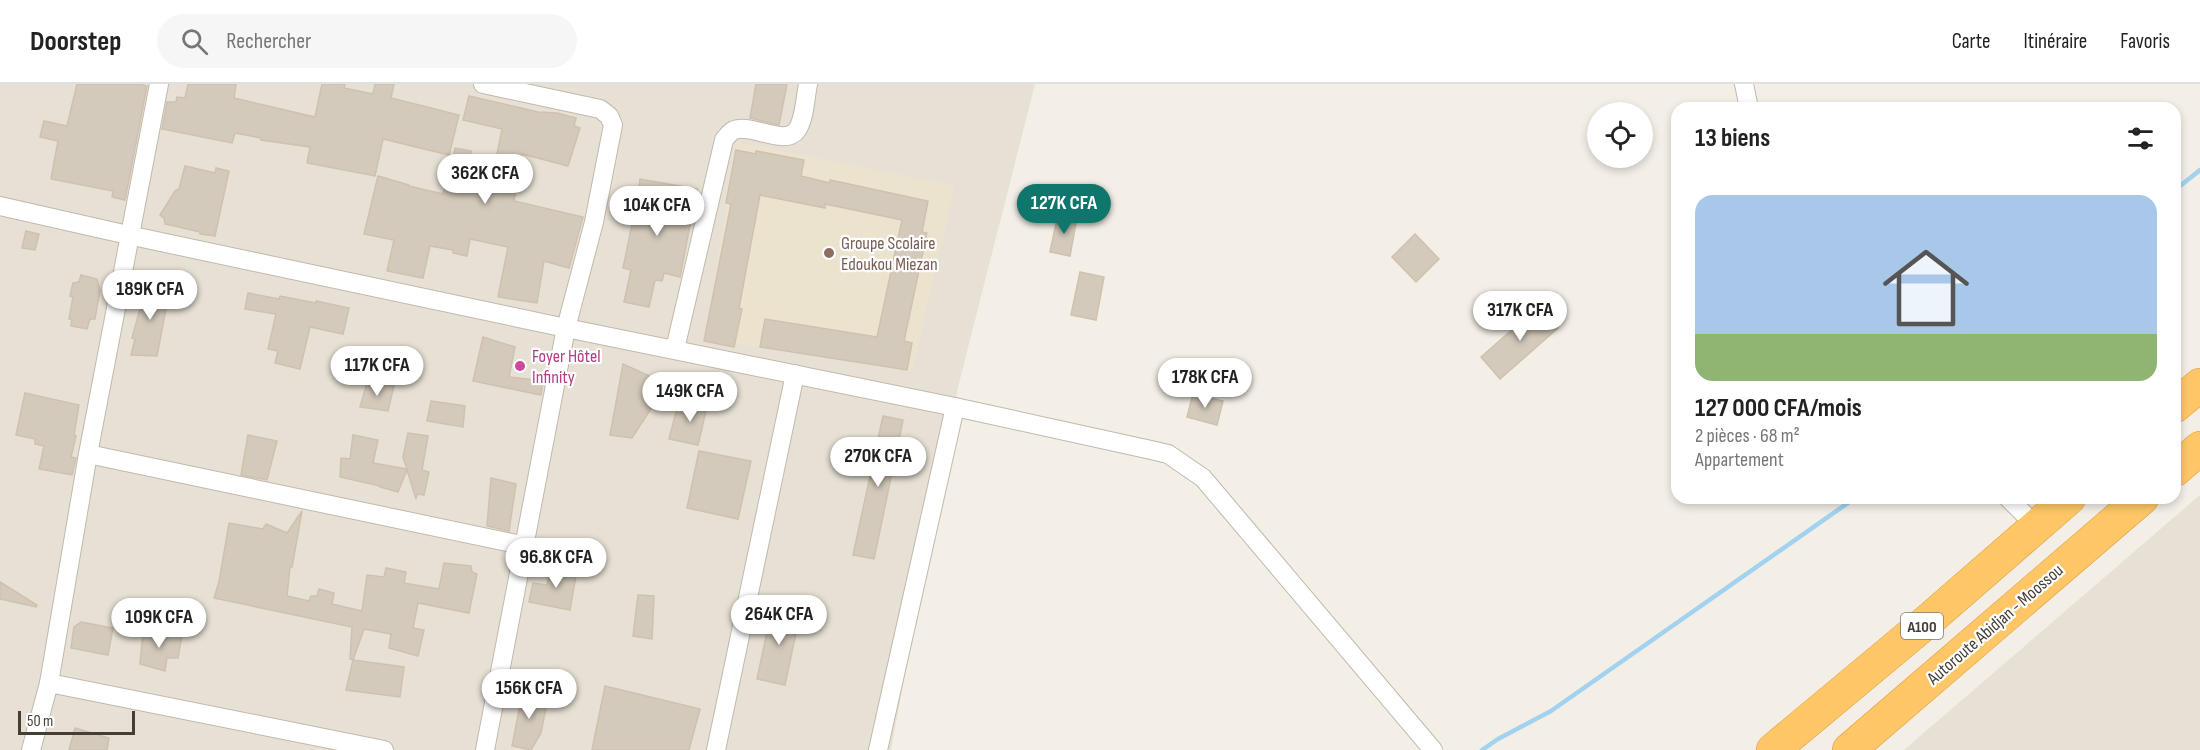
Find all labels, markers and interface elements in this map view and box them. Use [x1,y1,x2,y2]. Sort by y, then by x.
search box [157,14,577,68]
text: Doorstep [30,25,121,58]
icon: search [178,25,211,58]
text: Rechercher [226,28,311,55]
text: Carte [1952,29,1991,54]
text: Itinéraire [2024,29,2087,54]
text: Favoris [2120,29,2170,54]
map controls [1587,102,1653,168]
button: locate [1587,102,1653,168]
icon: filters [2124,122,2157,155]
text: 13 biens [1695,123,1770,154]
pin: 362K CFA [423,154,547,205]
text: 362K CFA [451,161,519,185]
pin: 127K CFA [1002,184,1126,235]
pin: 104K CFA [595,186,719,237]
text: 127K CFA [1031,191,1097,215]
text: 104K CFA [623,193,691,217]
place label: Groupe Scolaire Edoukou Miezan [841,233,938,275]
icon: home [1872,234,1980,342]
marker: Groupe Scolaire Edoukou Miezan [822,246,836,260]
pin: 189K CFA [88,270,212,321]
text: 189K CFA [116,277,184,301]
pin: 317K CFA [1458,291,1582,342]
text: 317K CFA [1487,298,1553,322]
pin: 117K CFA [315,346,439,397]
place label: Foyer Hôtel Infinity [532,346,601,388]
text: 117K CFA [345,353,410,377]
pin: 178K CFA [1143,358,1267,409]
marker: Foyer Hôtel Infinity [513,359,527,373]
text: 178K CFA [1172,365,1238,389]
pin: 149K CFA [628,372,752,423]
text: 149K CFA [656,379,724,403]
text: 127 000 CFA/mois [1695,393,1862,424]
text: 2 pièces · 68 m² [1695,424,1800,448]
pin: 270K CFA [816,437,940,488]
text: 270K CFA [844,444,912,468]
text: Appartement [1695,448,1784,472]
pin: 96.8K CFA [487,538,625,589]
text: 96.8K CFA [519,545,593,569]
street label: Autoroute Abidjan - Moossou [1922,560,2068,690]
pin: 264K CFA [717,595,841,646]
pin: 109K CFA [97,598,221,649]
text: 264K CFA [745,602,813,626]
text: 109K CFA [125,605,193,629]
road number: A100 [1901,613,1943,639]
pin: 156K CFA [467,669,591,720]
text: 156K CFA [496,676,562,700]
scale bar [18,708,135,736]
text: 50 m [27,712,53,731]

